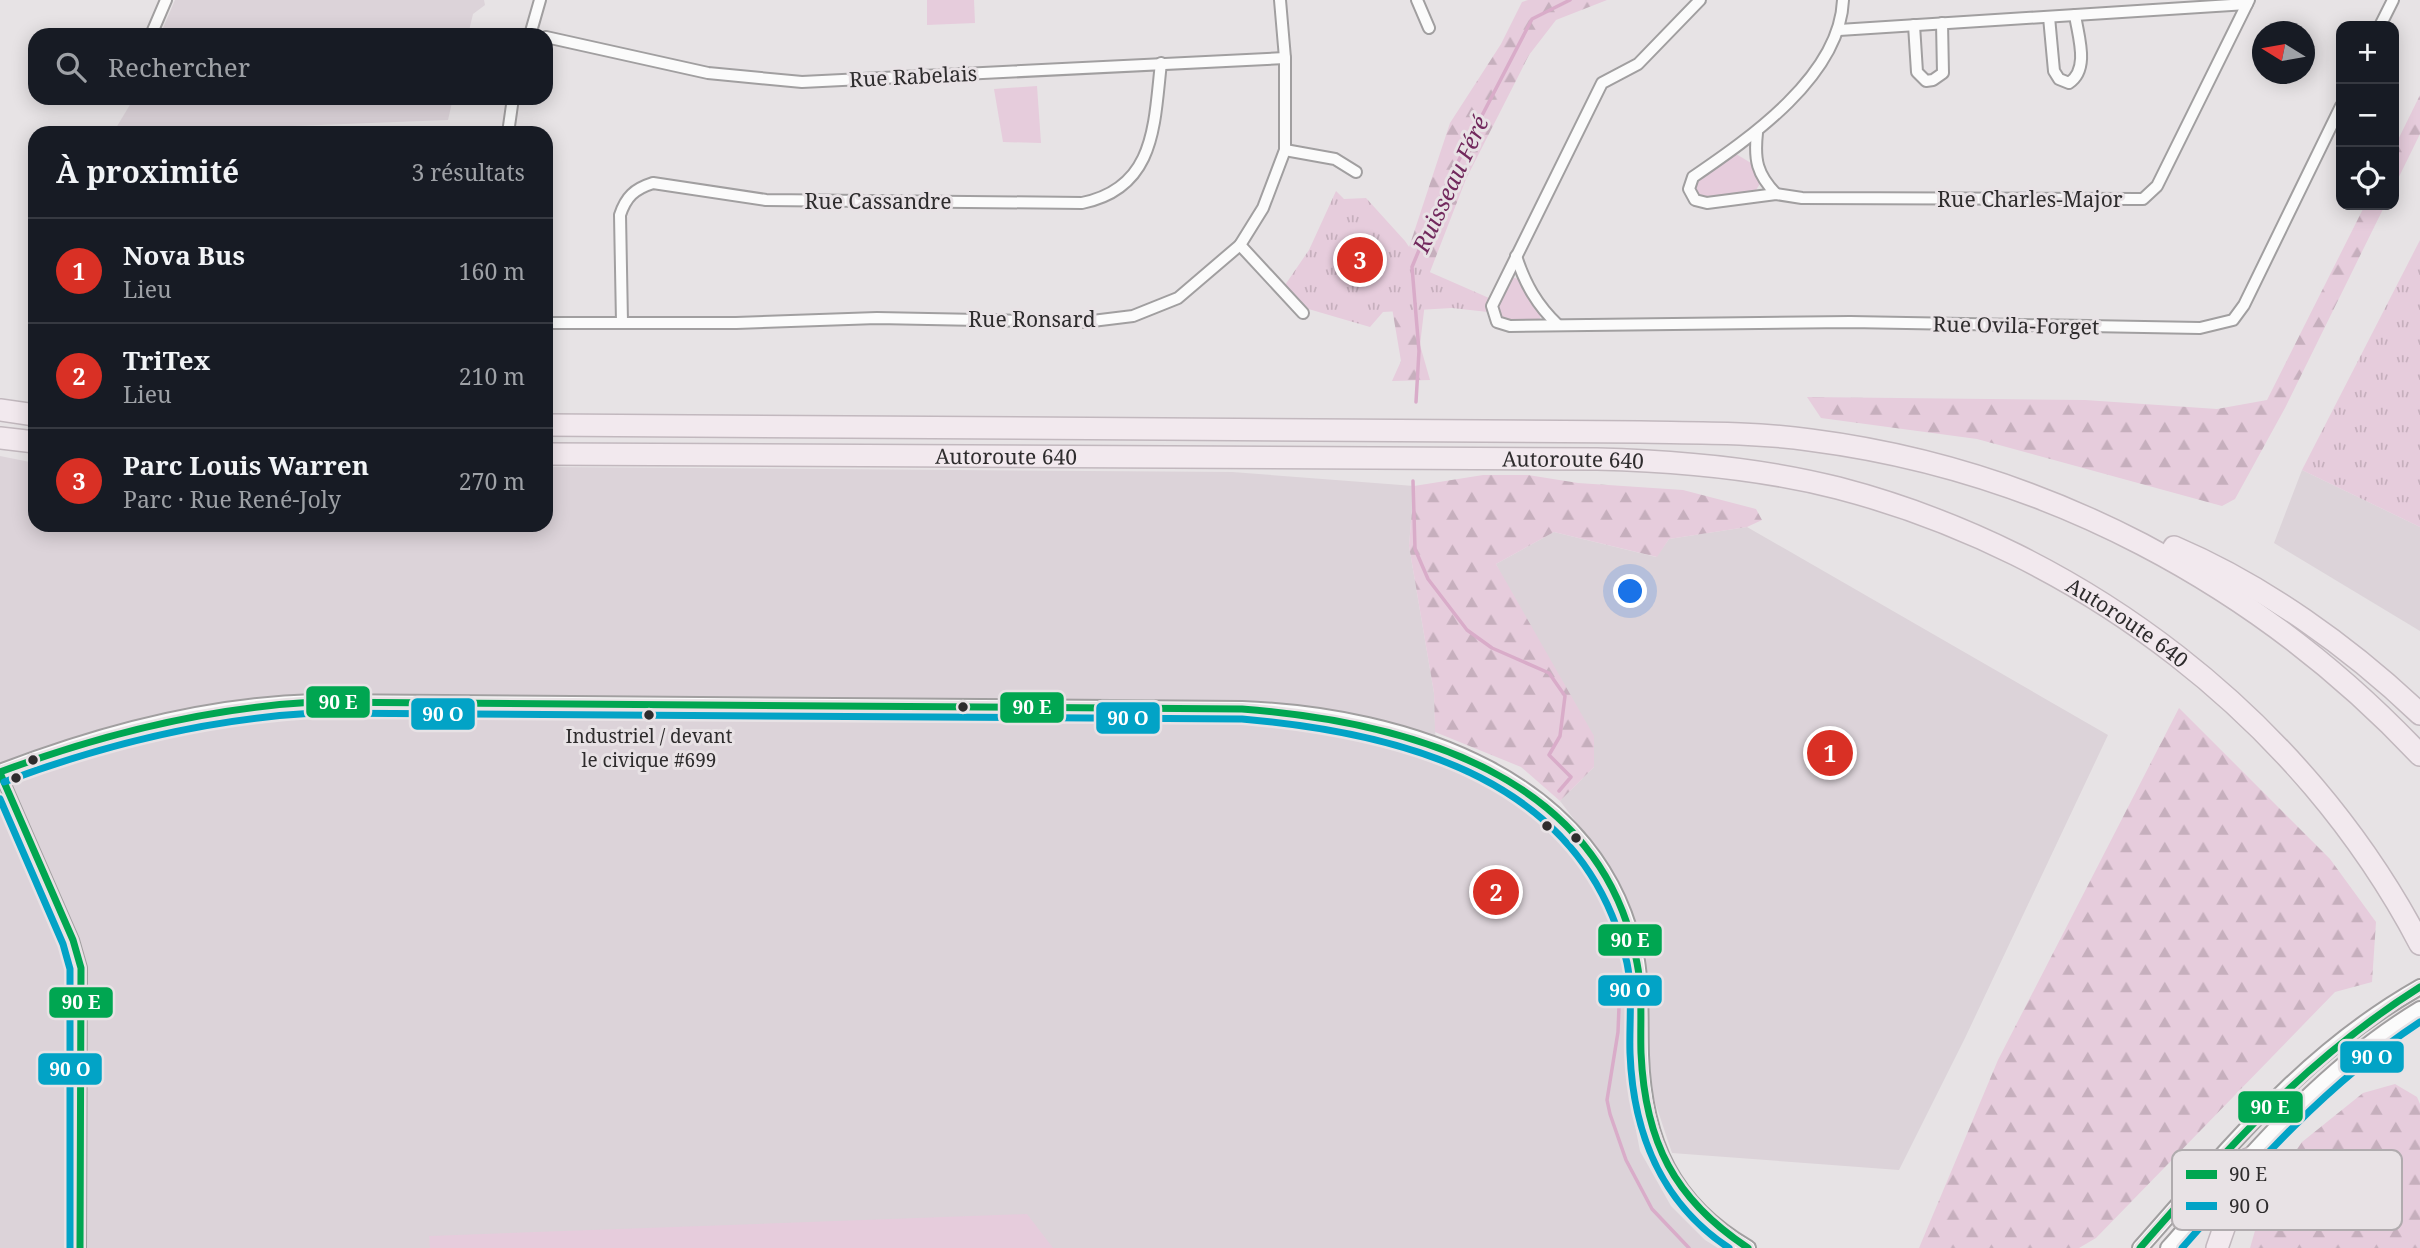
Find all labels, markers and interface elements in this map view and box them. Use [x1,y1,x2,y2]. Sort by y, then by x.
north arrow [2252,21,2315,84]
map controls [2336,21,2399,210]
button: + [2336,21,2399,84]
search box [28,28,553,105]
icon: search [52,48,90,86]
text: Rechercher [108,49,250,85]
street label: Rue Rabelais [848,59,978,93]
button: − [2336,84,2399,147]
water label: Ruisseau Féré [1404,110,1496,258]
button: locate [2336,147,2399,210]
text: À proximité [56,151,239,192]
text: 3 résultats [411,156,525,188]
street label: Rue Charles-Major [1937,185,2123,213]
street label: Rue Cassandre [805,187,951,215]
pin: 3 [1337,234,1383,286]
text: Nova Bus [123,237,245,273]
text: 1 [73,255,86,287]
text: 160 m [459,255,525,287]
text: Lieu [123,273,172,305]
street label: Rue Ronsard [968,305,1096,333]
street label: Rue Ovila-Forget [1932,310,2100,340]
text: TriTex [123,342,210,378]
text: 2 [73,360,86,392]
text: 210 m [459,360,525,392]
text: Lieu [123,378,172,410]
street label: Autoroute 640 [935,442,1077,471]
street label: Autoroute 640 [1502,445,1645,475]
text: Parc Louis Warren [123,447,369,483]
text: 3 [73,465,86,497]
text: 270 m [459,465,525,497]
text: Parc · Rue René-Joly [123,483,341,515]
street label: Autoroute 640 [2061,571,2194,674]
your location [1613,574,1647,608]
line badge: 90 E [305,685,371,719]
text: 90 E [319,689,357,715]
line badge: 90 E [999,691,1065,724]
text: 90 E [1013,694,1051,720]
line badge: 90 O [410,697,476,731]
unlabelled marker [956,700,970,714]
text: 90 O [422,701,464,727]
line badge: 90 O [1095,701,1161,735]
text: 90 O [1107,705,1149,731]
marker: Industriel / devant le civique #699 [642,708,656,722]
place label: Industriel / devant le civique #699 [565,723,733,773]
pin: 1 [1807,727,1853,779]
unlabelled marker [26,753,40,767]
unlabelled marker [9,771,23,785]
unlabelled marker [1540,819,1554,833]
unlabelled marker [1569,831,1583,845]
pin: 2 [1473,866,1519,918]
line badge: 90 E [1597,923,1663,957]
text: 90 E [1611,927,1649,953]
line badge: 90 O [1597,974,1663,1007]
text: 90 O [1609,977,1651,1003]
line badge: 90 E [48,986,114,1019]
text: 90 E [62,989,100,1015]
line badge: 90 O [2339,1040,2405,1074]
text: 90 O [2351,1044,2393,1070]
line badge: 90 O [37,1052,103,1086]
text: 90 O [49,1056,91,1082]
line badge: 90 E [2237,1090,2304,1124]
text: 90 E [2251,1094,2289,1120]
legend [2172,1150,2402,1230]
text: 90 E [2229,1161,2267,1187]
text: 90 O [2229,1193,2269,1219]

